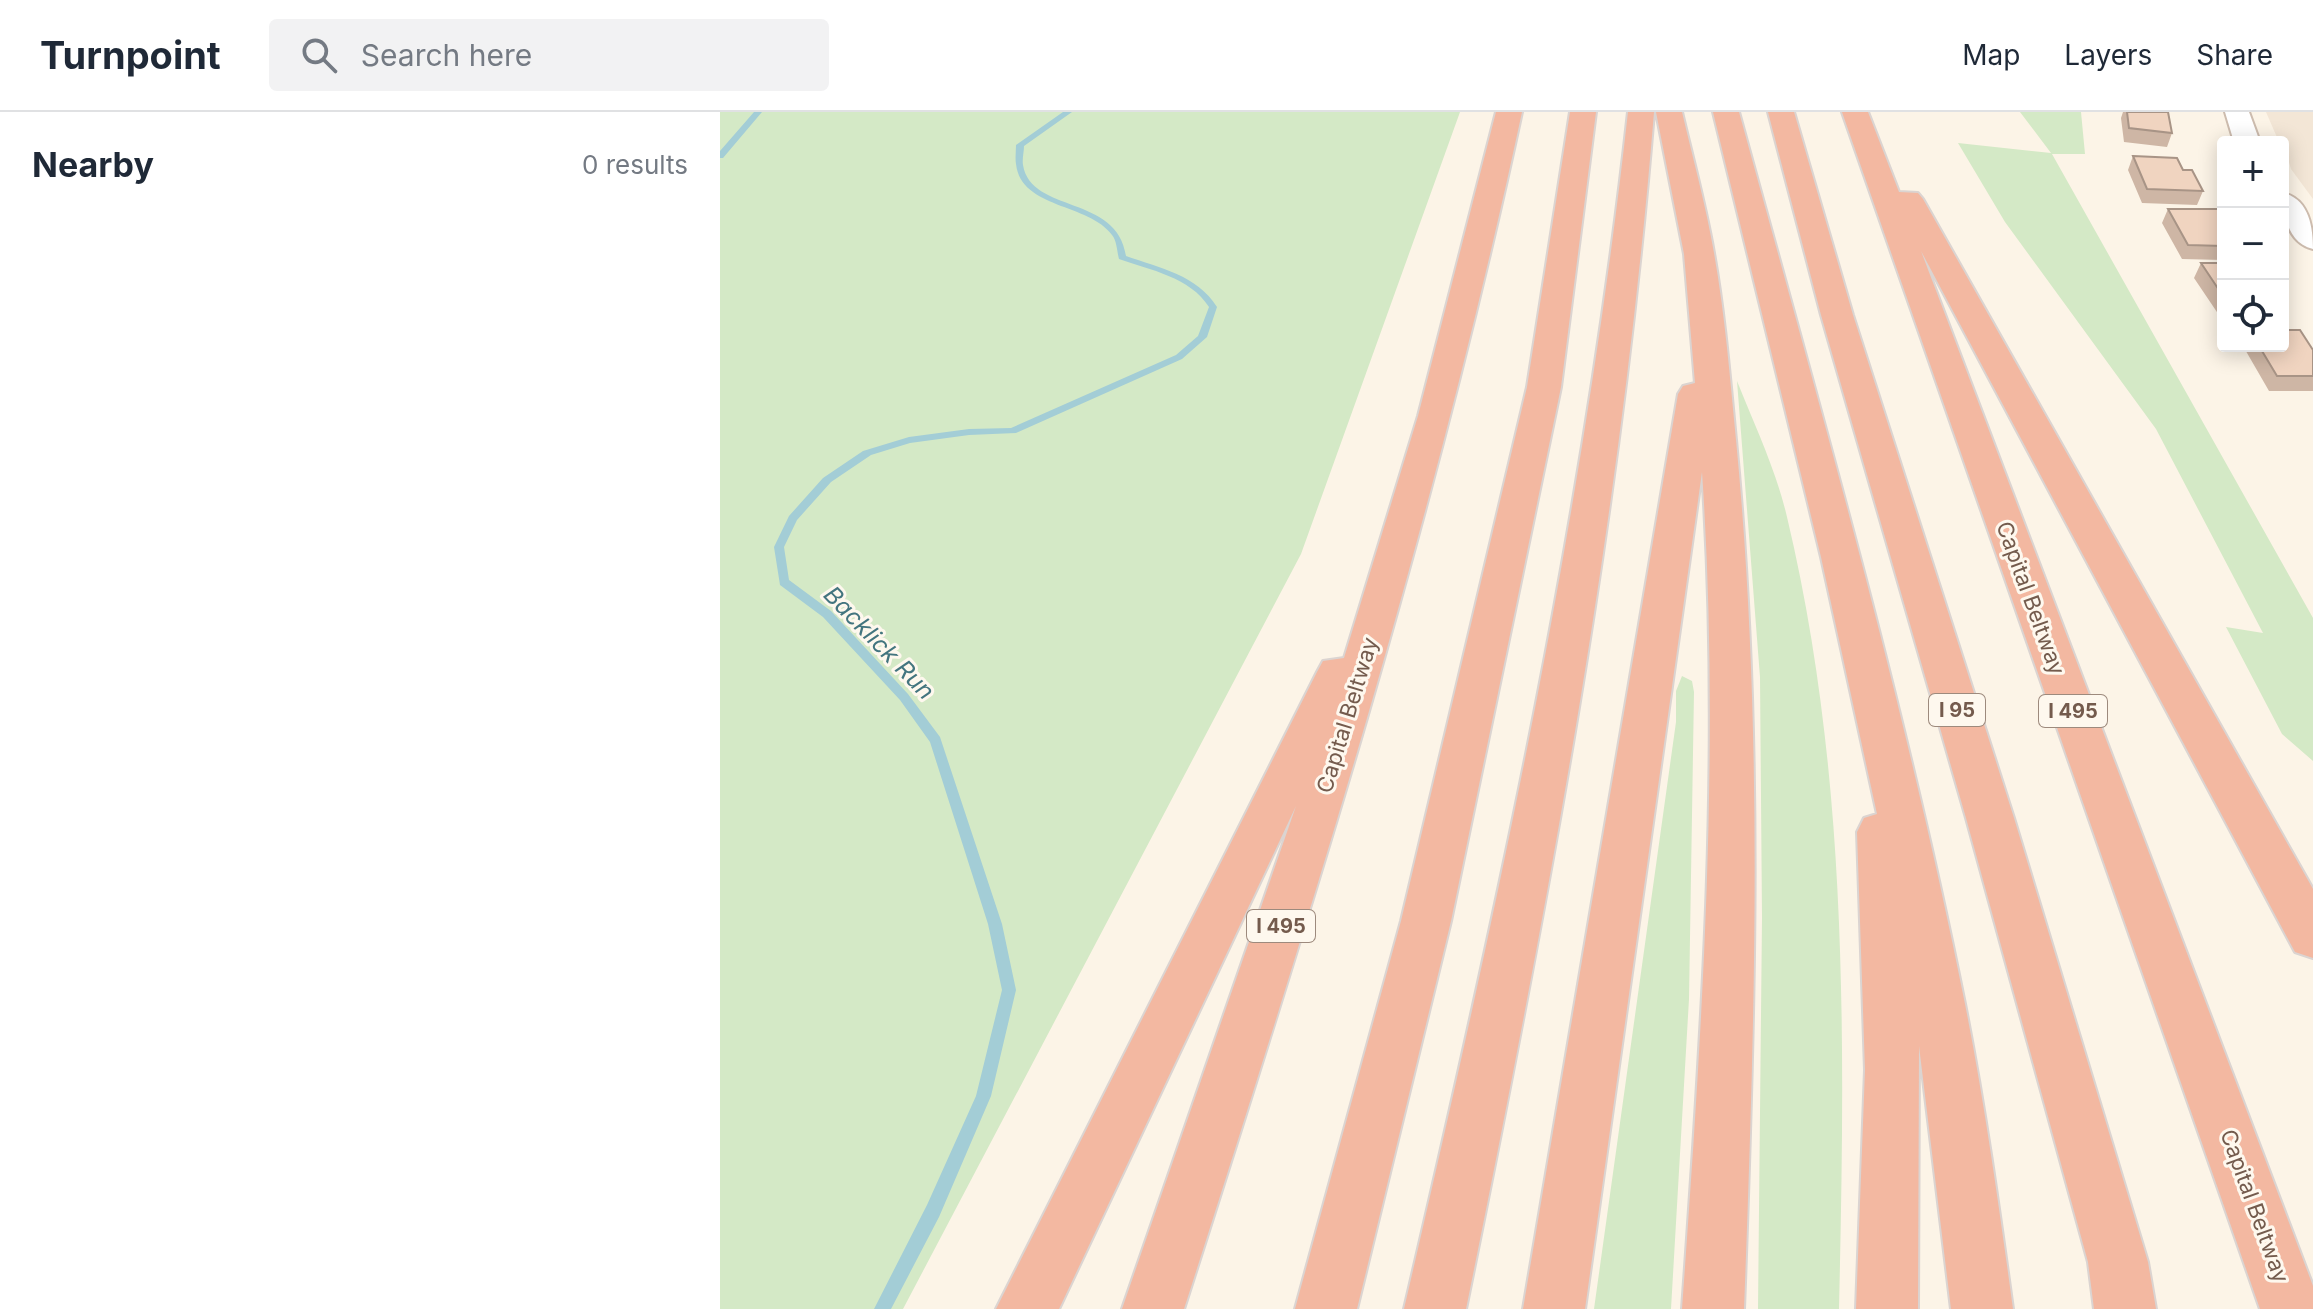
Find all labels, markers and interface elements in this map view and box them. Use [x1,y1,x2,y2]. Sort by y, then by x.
search box [269,19,829,91]
text: Turnpoint [40,32,221,78]
icon: search [297,33,341,77]
text: Search here [361,37,532,73]
text: Map [1962,38,2020,72]
text: Layers [2064,38,2152,72]
text: Share [2196,38,2273,72]
map controls [2217,136,2289,352]
button: + [2217,136,2289,208]
text: Nearby [32,144,154,185]
text: 0 results [582,149,688,180]
button: − [2217,208,2289,280]
button: locate [2217,280,2289,352]
street label: Capital Beltway [1991,518,2071,678]
water label: Backlick Run [818,580,941,705]
street label: Capital Beltway [1311,634,1383,796]
road number: I 95 [1929,694,1985,726]
road number: I 495 [2039,695,2107,727]
road number: I 495 [1247,910,1315,942]
street label: Capital Beltway [2215,1126,2295,1286]

